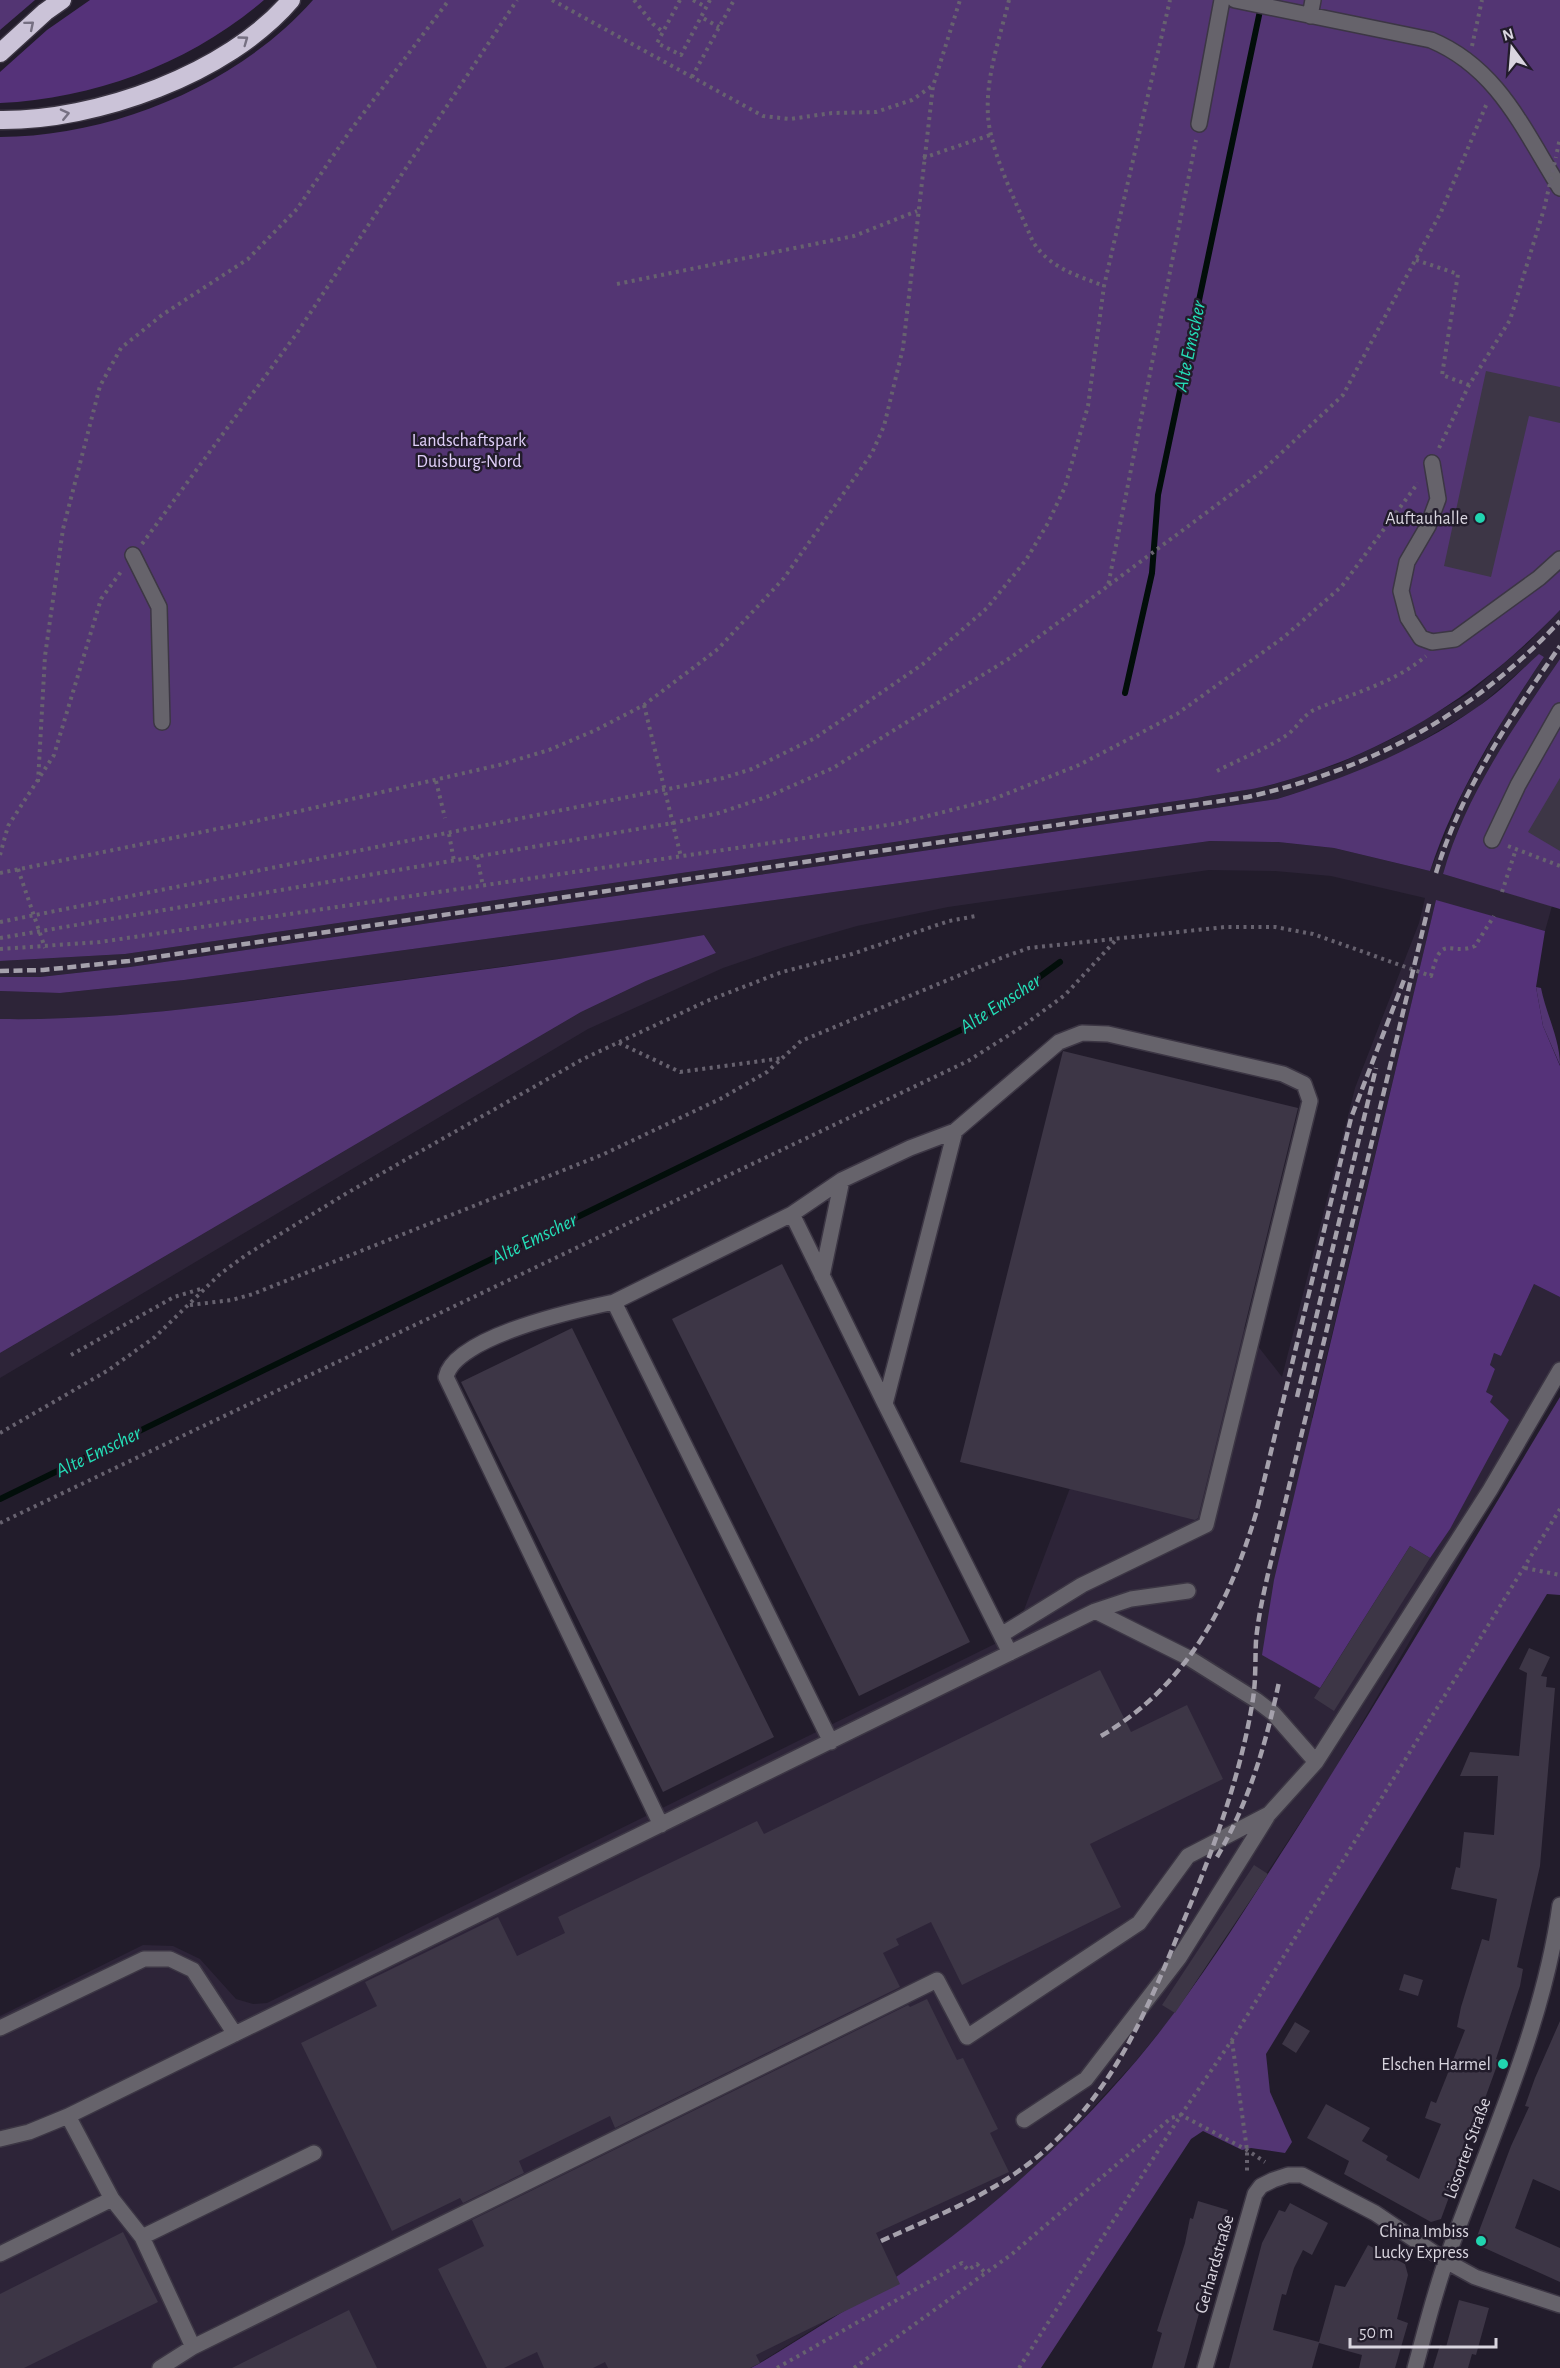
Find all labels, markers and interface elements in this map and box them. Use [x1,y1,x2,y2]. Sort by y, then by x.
north arrow [1482,18,1542,78]
one-way arrow [23,21,34,32]
text: N [1501,25,1516,44]
one-way arrow [238,36,249,47]
one-way arrow [60,108,70,121]
water label: Alte Emscher [1170,298,1209,394]
park label: Landschaftspark Duisburg-Nord [412,432,527,471]
place label: Auftauhalle [1385,510,1468,528]
marker: Auftauhalle [1473,511,1487,525]
water label: Alte Emscher [956,970,1045,1038]
water label: Alte Emscher [488,1209,581,1269]
water label: Alte Emscher [52,1422,145,1482]
place label: Elschen Harmel [1381,2056,1491,2074]
marker: Elschen Harmel [1496,2057,1510,2071]
street label: Lösorter Straße [1441,2095,1495,2201]
street label: Gerhardstraße [1192,2213,1238,2316]
place label: China Imbiss Lucky Express [1374,2223,1469,2262]
marker: China Imbiss Lucky Express [1474,2234,1488,2248]
scale bar [1350,2311,1496,2349]
text: 50 m [1359,2324,1393,2342]

